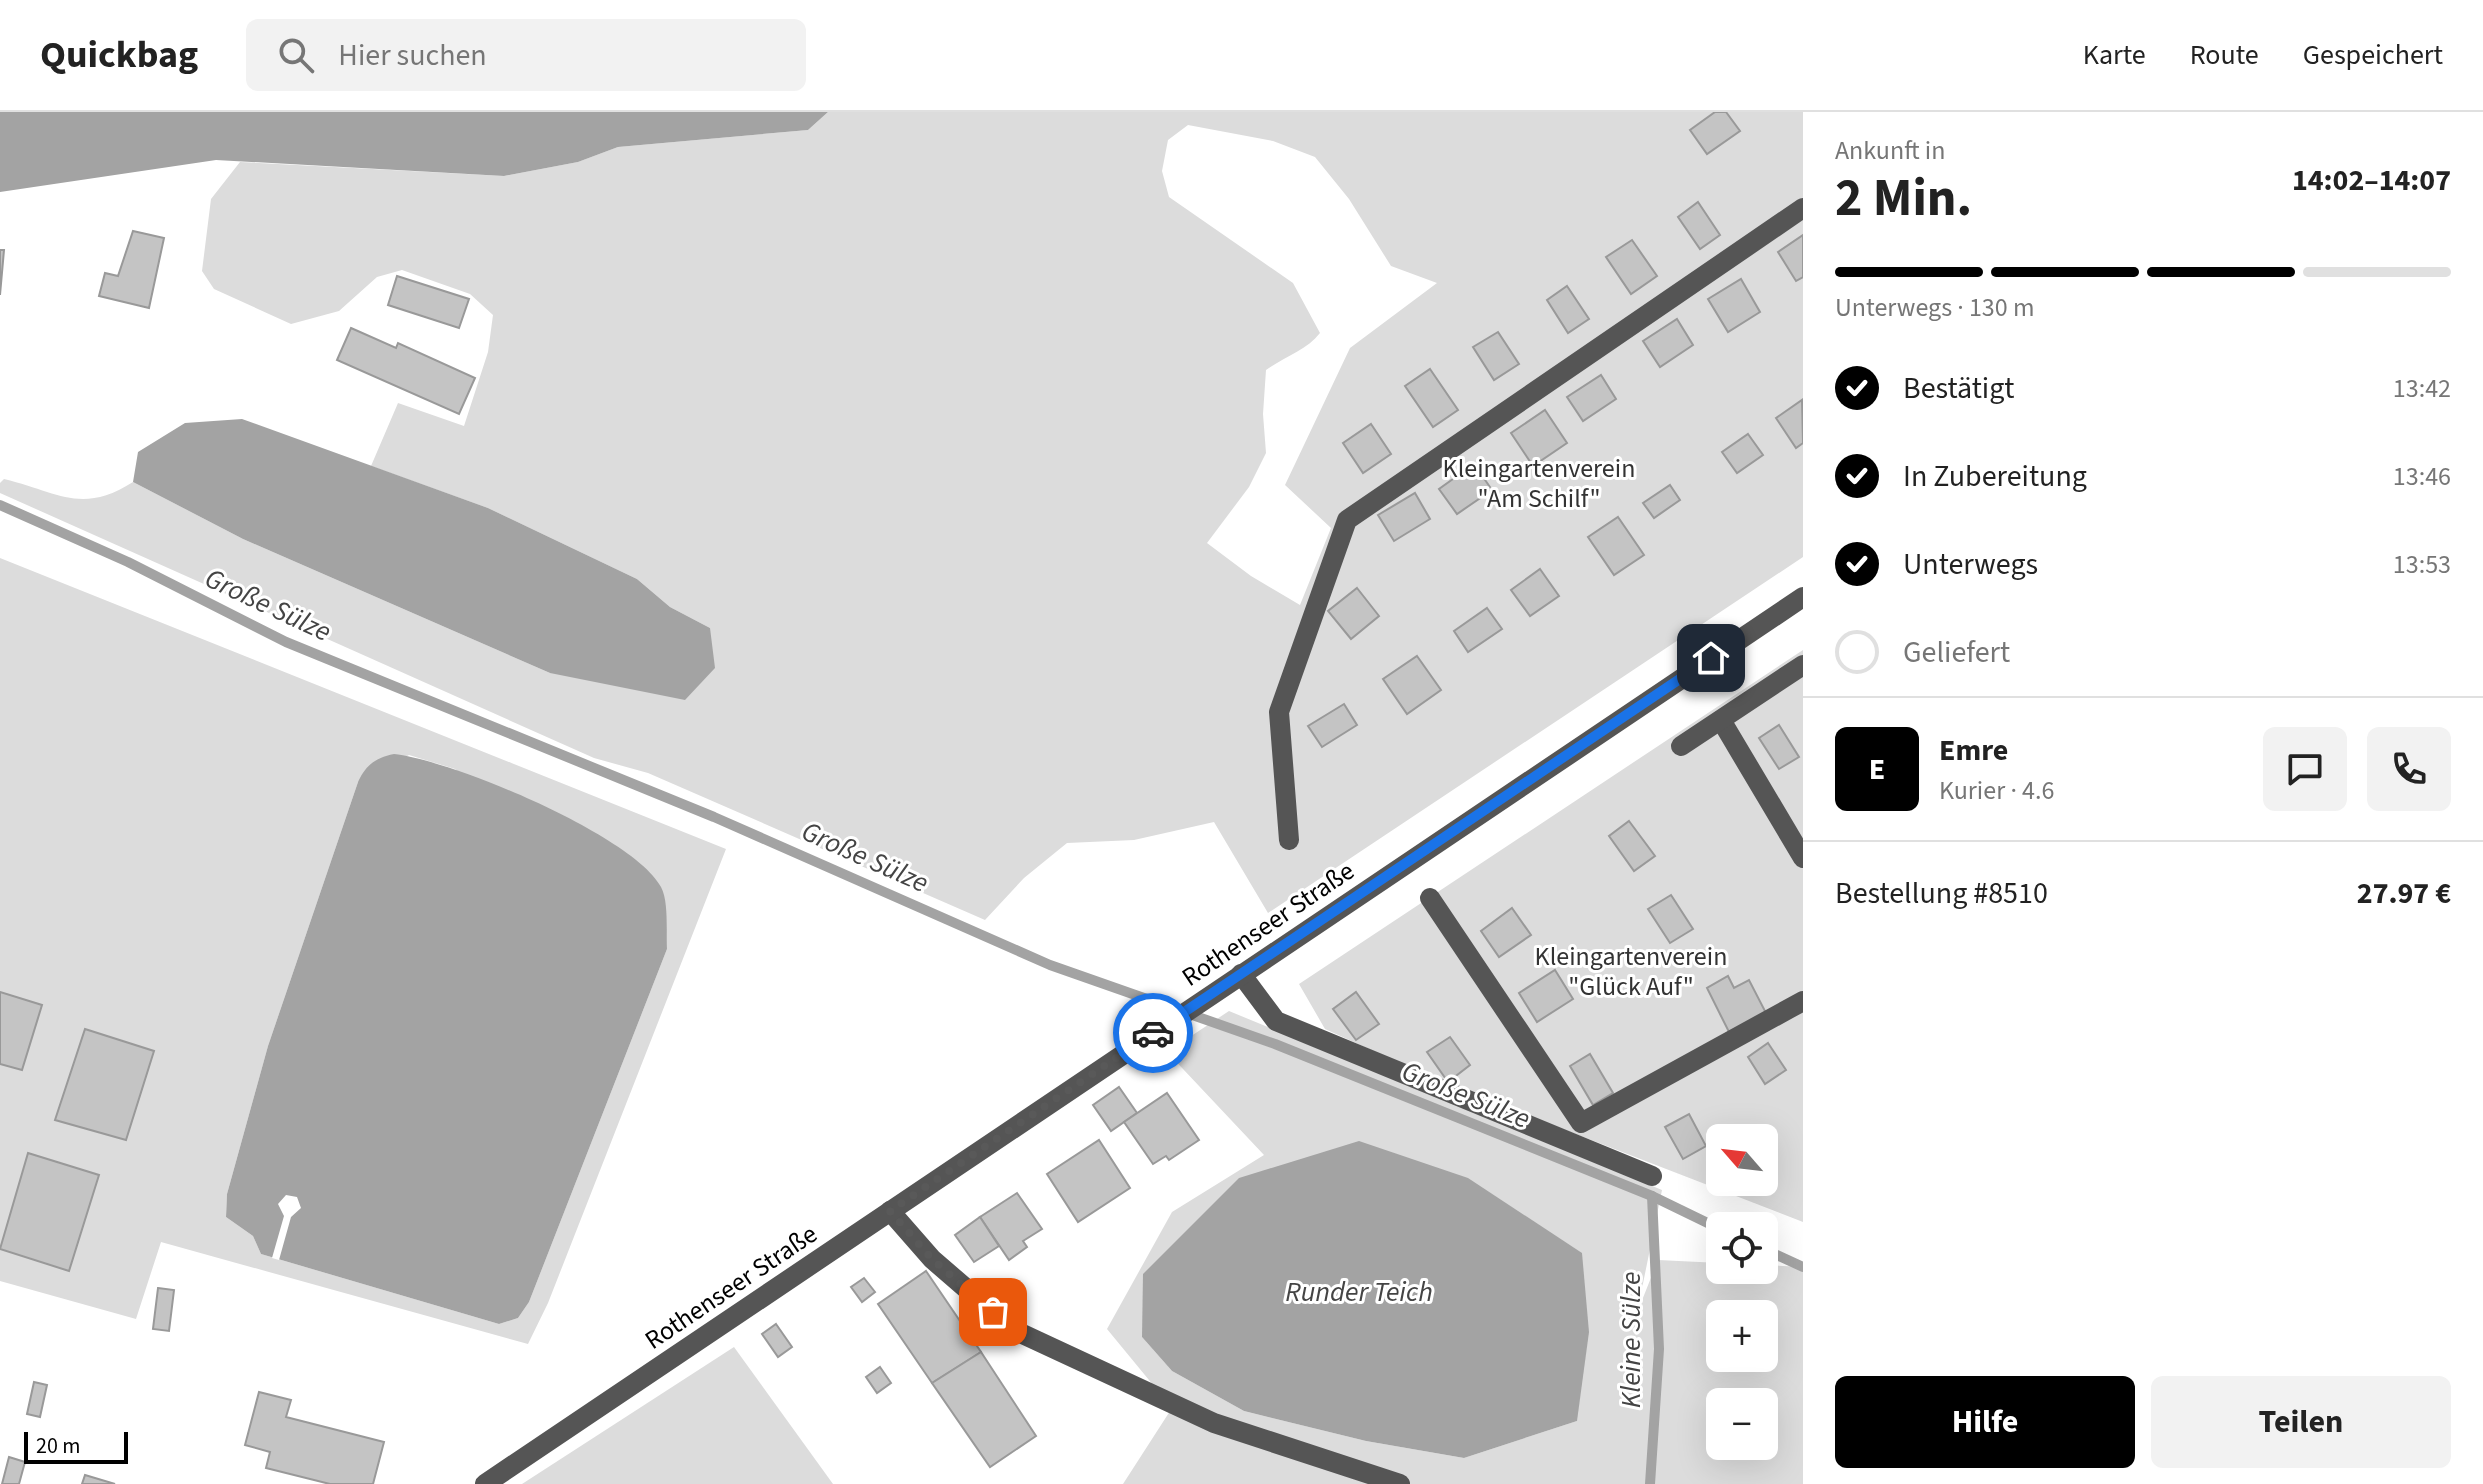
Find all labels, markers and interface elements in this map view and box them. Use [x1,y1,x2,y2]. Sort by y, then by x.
search box [246,19,806,91]
text: Quickbag [40,28,198,82]
icon: search [274,33,318,77]
text: Hier suchen [338,34,487,77]
text: Karte [2083,35,2146,75]
text: Route [2190,35,2259,75]
text: Gespeichert [2303,35,2443,75]
text: Ankunft in [1835,132,1945,169]
text: 14:02–14:07 [2292,159,2451,202]
text: 2 Min. [1835,162,1972,236]
text: Unterwegs · 130 m [1835,289,2034,326]
icon: check [1835,366,1879,410]
text: Bestätigt [1903,367,2014,410]
text: 13:42 [2393,370,2451,407]
park label: Kleingartenverein "Am Schilf" [1443,450,1635,517]
icon: check [1835,454,1879,498]
text: In Zubereitung [1903,455,2087,498]
text: 13:46 [2393,458,2451,495]
icon: check [1835,542,1879,586]
text: Unterwegs [1903,543,2038,586]
text: 13:53 [2393,546,2451,583]
water label: Große Sülze [198,558,338,652]
pin [1677,624,1745,692]
text: Geliefert [1903,631,2010,674]
icon: home [1689,636,1733,680]
button: chat [2263,727,2347,811]
button: phone [2367,727,2451,811]
text: Emre [1939,729,2008,772]
text: E [1869,748,1885,791]
text: Kurier · 4.6 [1939,772,2054,809]
water label: Große Sülze [795,811,935,903]
street label: Rothenseer Straße [1175,853,1361,995]
text: Bestellung #8510 [1835,872,2048,915]
text: 27.97 € [2357,872,2451,915]
park label: Kleingartenverein "Glück Auf" [1535,938,1727,1005]
courier [1113,993,1193,1073]
icon: car [1131,1011,1175,1055]
water label: Große Sülze [1396,1051,1536,1139]
north arrow [1706,1124,1778,1196]
map controls [1706,1124,1778,1460]
button: locate [1706,1212,1778,1284]
street label: Rothenseer Straße [638,1216,824,1358]
water label: Runder Teich [1285,1272,1433,1312]
water label: Kleine Sülze [1611,1272,1651,1408]
pin [959,1278,1027,1346]
icon: bag [971,1290,1015,1334]
button: + [1706,1300,1778,1372]
button: Hilfe [1835,1376,2135,1468]
button: Teilen [2151,1376,2451,1468]
button: − [1706,1388,1778,1460]
scale bar [24,1428,128,1464]
text: 20 m [36,1430,81,1462]

